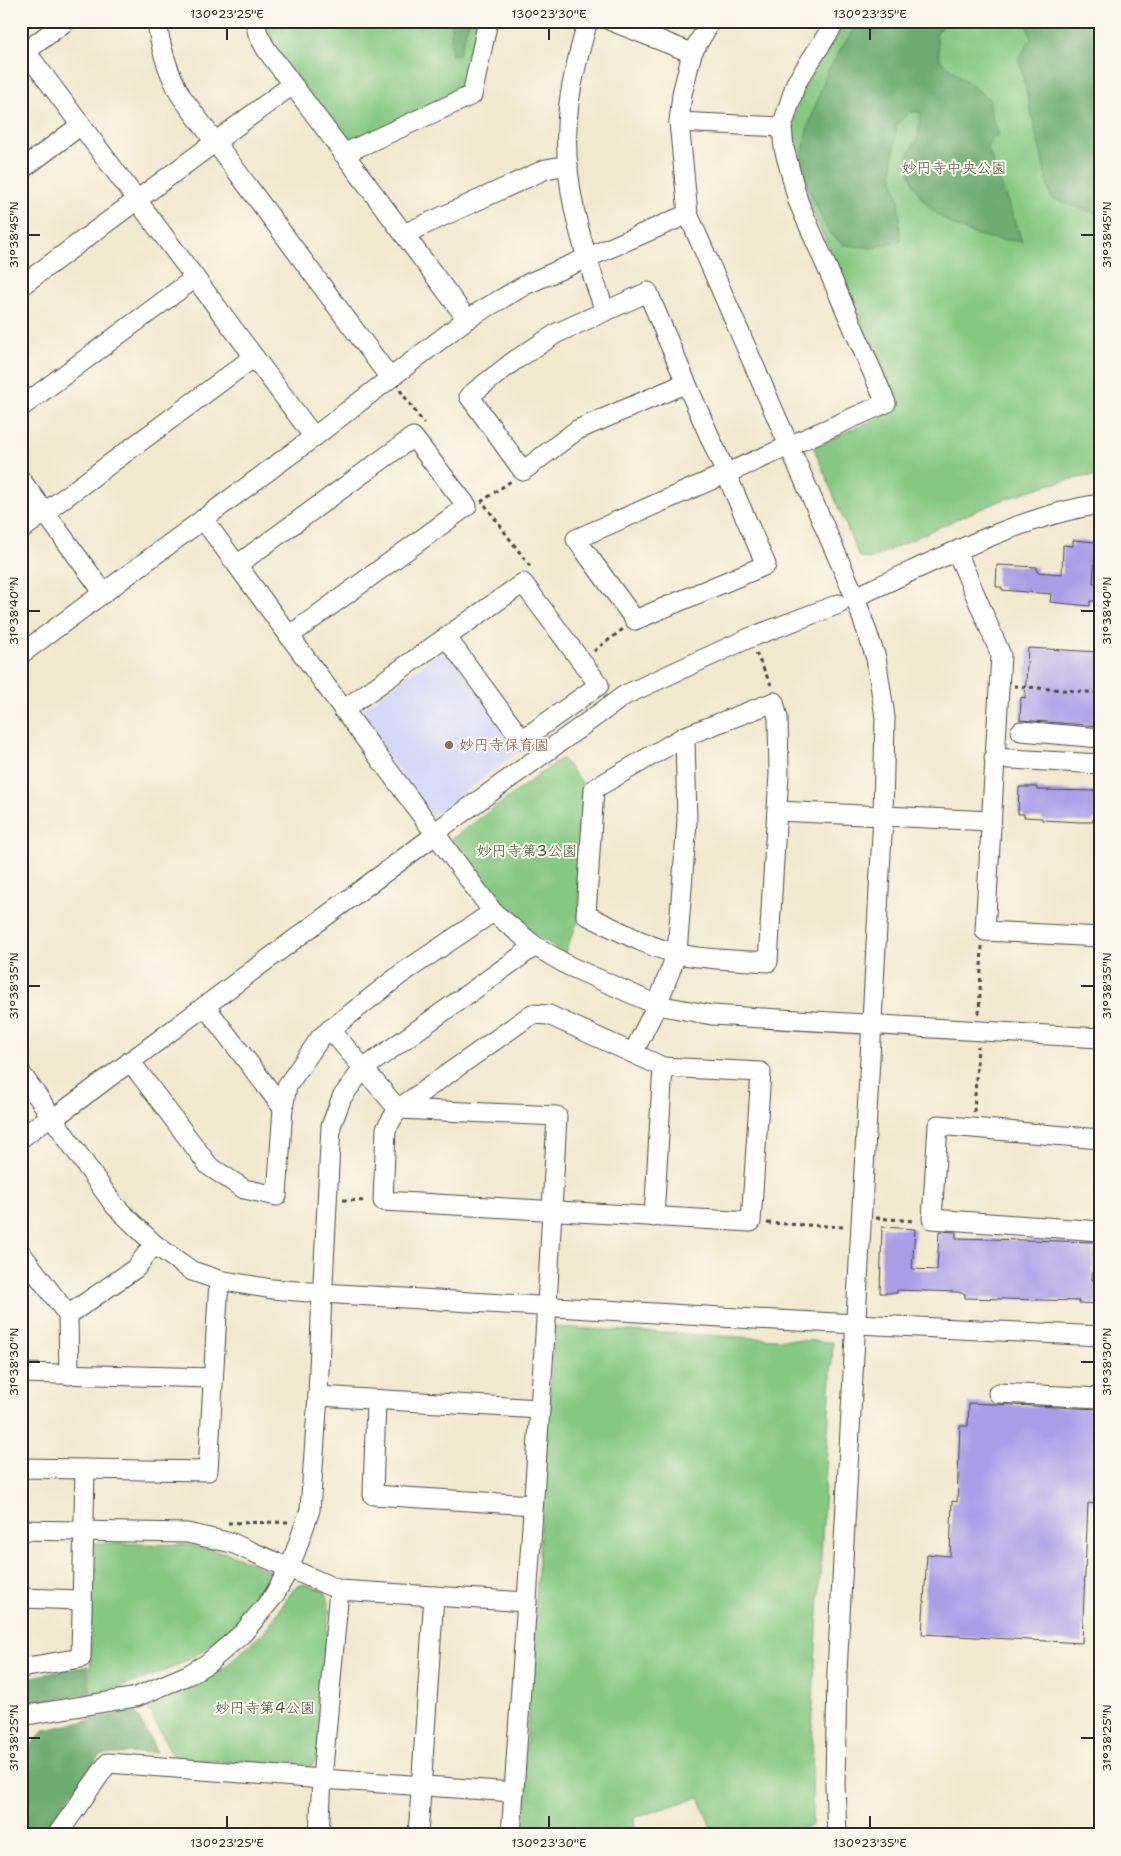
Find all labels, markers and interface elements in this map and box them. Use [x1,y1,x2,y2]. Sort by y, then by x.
text: 130°23'25"E [190,6,264,22]
text: 130°23'30"E [512,6,586,22]
text: 130°23'35"E [833,6,907,22]
park label: 妙円寺中央公園 [901,158,1007,178]
text: 31°38'45"N [6,201,22,269]
text: 31°38'45"N [1099,201,1115,269]
text: 31°38'40"N [6,577,22,645]
text: 31°38'40"N [1099,577,1115,645]
place label: 妙円寺保育園 [459,735,549,755]
marker: 妙円寺保育園 [443,739,455,751]
park label: 妙円寺第3公園 [477,841,577,861]
text: 31°38'35"N [6,952,22,1020]
text: 31°38'35"N [1099,952,1115,1020]
text: 31°38'30"N [6,1328,22,1396]
text: 31°38'30"N [1099,1328,1115,1396]
park label: 妙円寺第4公園 [215,1698,315,1718]
text: 31°38'25"N [6,1704,22,1772]
text: 31°38'25"N [1099,1704,1115,1772]
text: 130°23'25"E [190,1835,264,1851]
text: 130°23'30"E [512,1835,586,1851]
text: 130°23'35"E [833,1835,907,1851]

